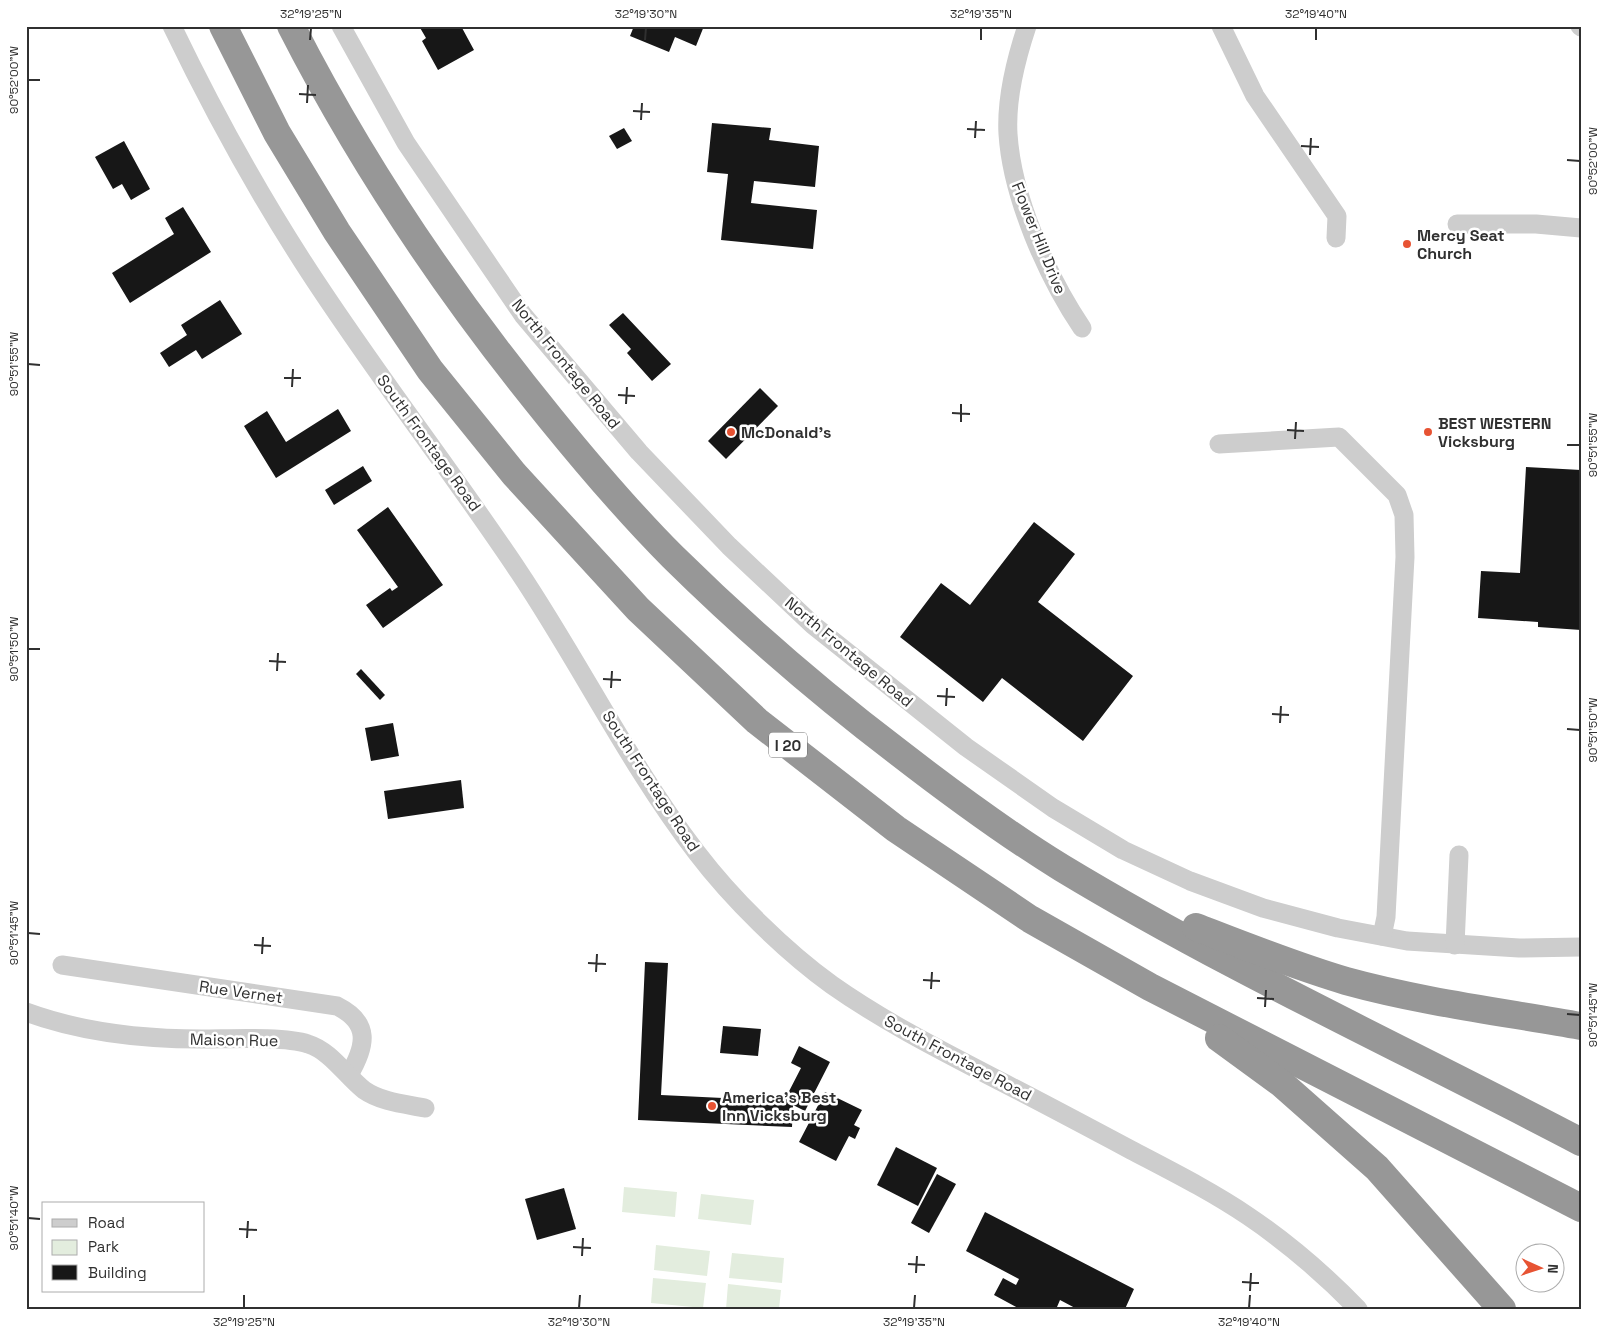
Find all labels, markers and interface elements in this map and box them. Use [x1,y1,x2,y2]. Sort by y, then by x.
text: 32°19'25"N [280,6,342,22]
text: 32°19'30"N [615,6,677,22]
text: 32°19'35"N [950,6,1012,22]
text: 32°19'40"N [1285,6,1347,22]
text: 90°52'00"W [6,46,22,114]
text: 90°52'00"W [1585,127,1601,195]
street label: Flower Hill Drive [1007,179,1071,297]
place label: Mercy Seat Church [1417,225,1505,264]
marker: Mercy Seat Church [1401,238,1413,250]
street label: North Frontage Road [507,295,625,433]
text: 90°51'55"W [6,331,22,396]
street label: South Frontage Road [372,370,486,516]
text: 90°51'55"W [1585,412,1601,477]
place label: BEST WESTERN Vicksburg [1438,413,1551,452]
place label: McDonald's [741,422,831,443]
marker: McDonald's [725,426,737,438]
marker: BEST WESTERN Vicksburg [1422,426,1434,438]
street label: North Frontage Road [781,592,917,712]
text: 90°51'50"W [6,616,22,682]
text: 90°51'50"W [1585,697,1601,763]
street label: South Frontage Road [598,706,704,856]
road number: I 20 [769,732,807,758]
text: 90°51'45"W [6,900,22,965]
street label: Rue Vernet [198,976,284,1008]
text: 90°51'45"W [1585,982,1601,1047]
street label: South Frontage Road [881,1010,1035,1106]
street label: Maison Rue [190,1029,278,1051]
place label: America’s Best Inn Vicksburg [722,1087,836,1126]
marker: America’s Best Inn Vicksburg [706,1100,718,1112]
text: 90°51'40"W [6,1185,22,1250]
legend [42,1202,205,1292]
text: Road [88,1213,125,1232]
text: Park [88,1237,119,1256]
north arrow [1514,1242,1564,1292]
text: Building [88,1263,147,1282]
text: N [1544,1264,1562,1274]
text: 32°19'25"N [213,1314,275,1330]
text: 32°19'30"N [548,1314,610,1330]
text: 32°19'35"N [883,1314,945,1330]
text: 32°19'40"N [1218,1314,1280,1330]

